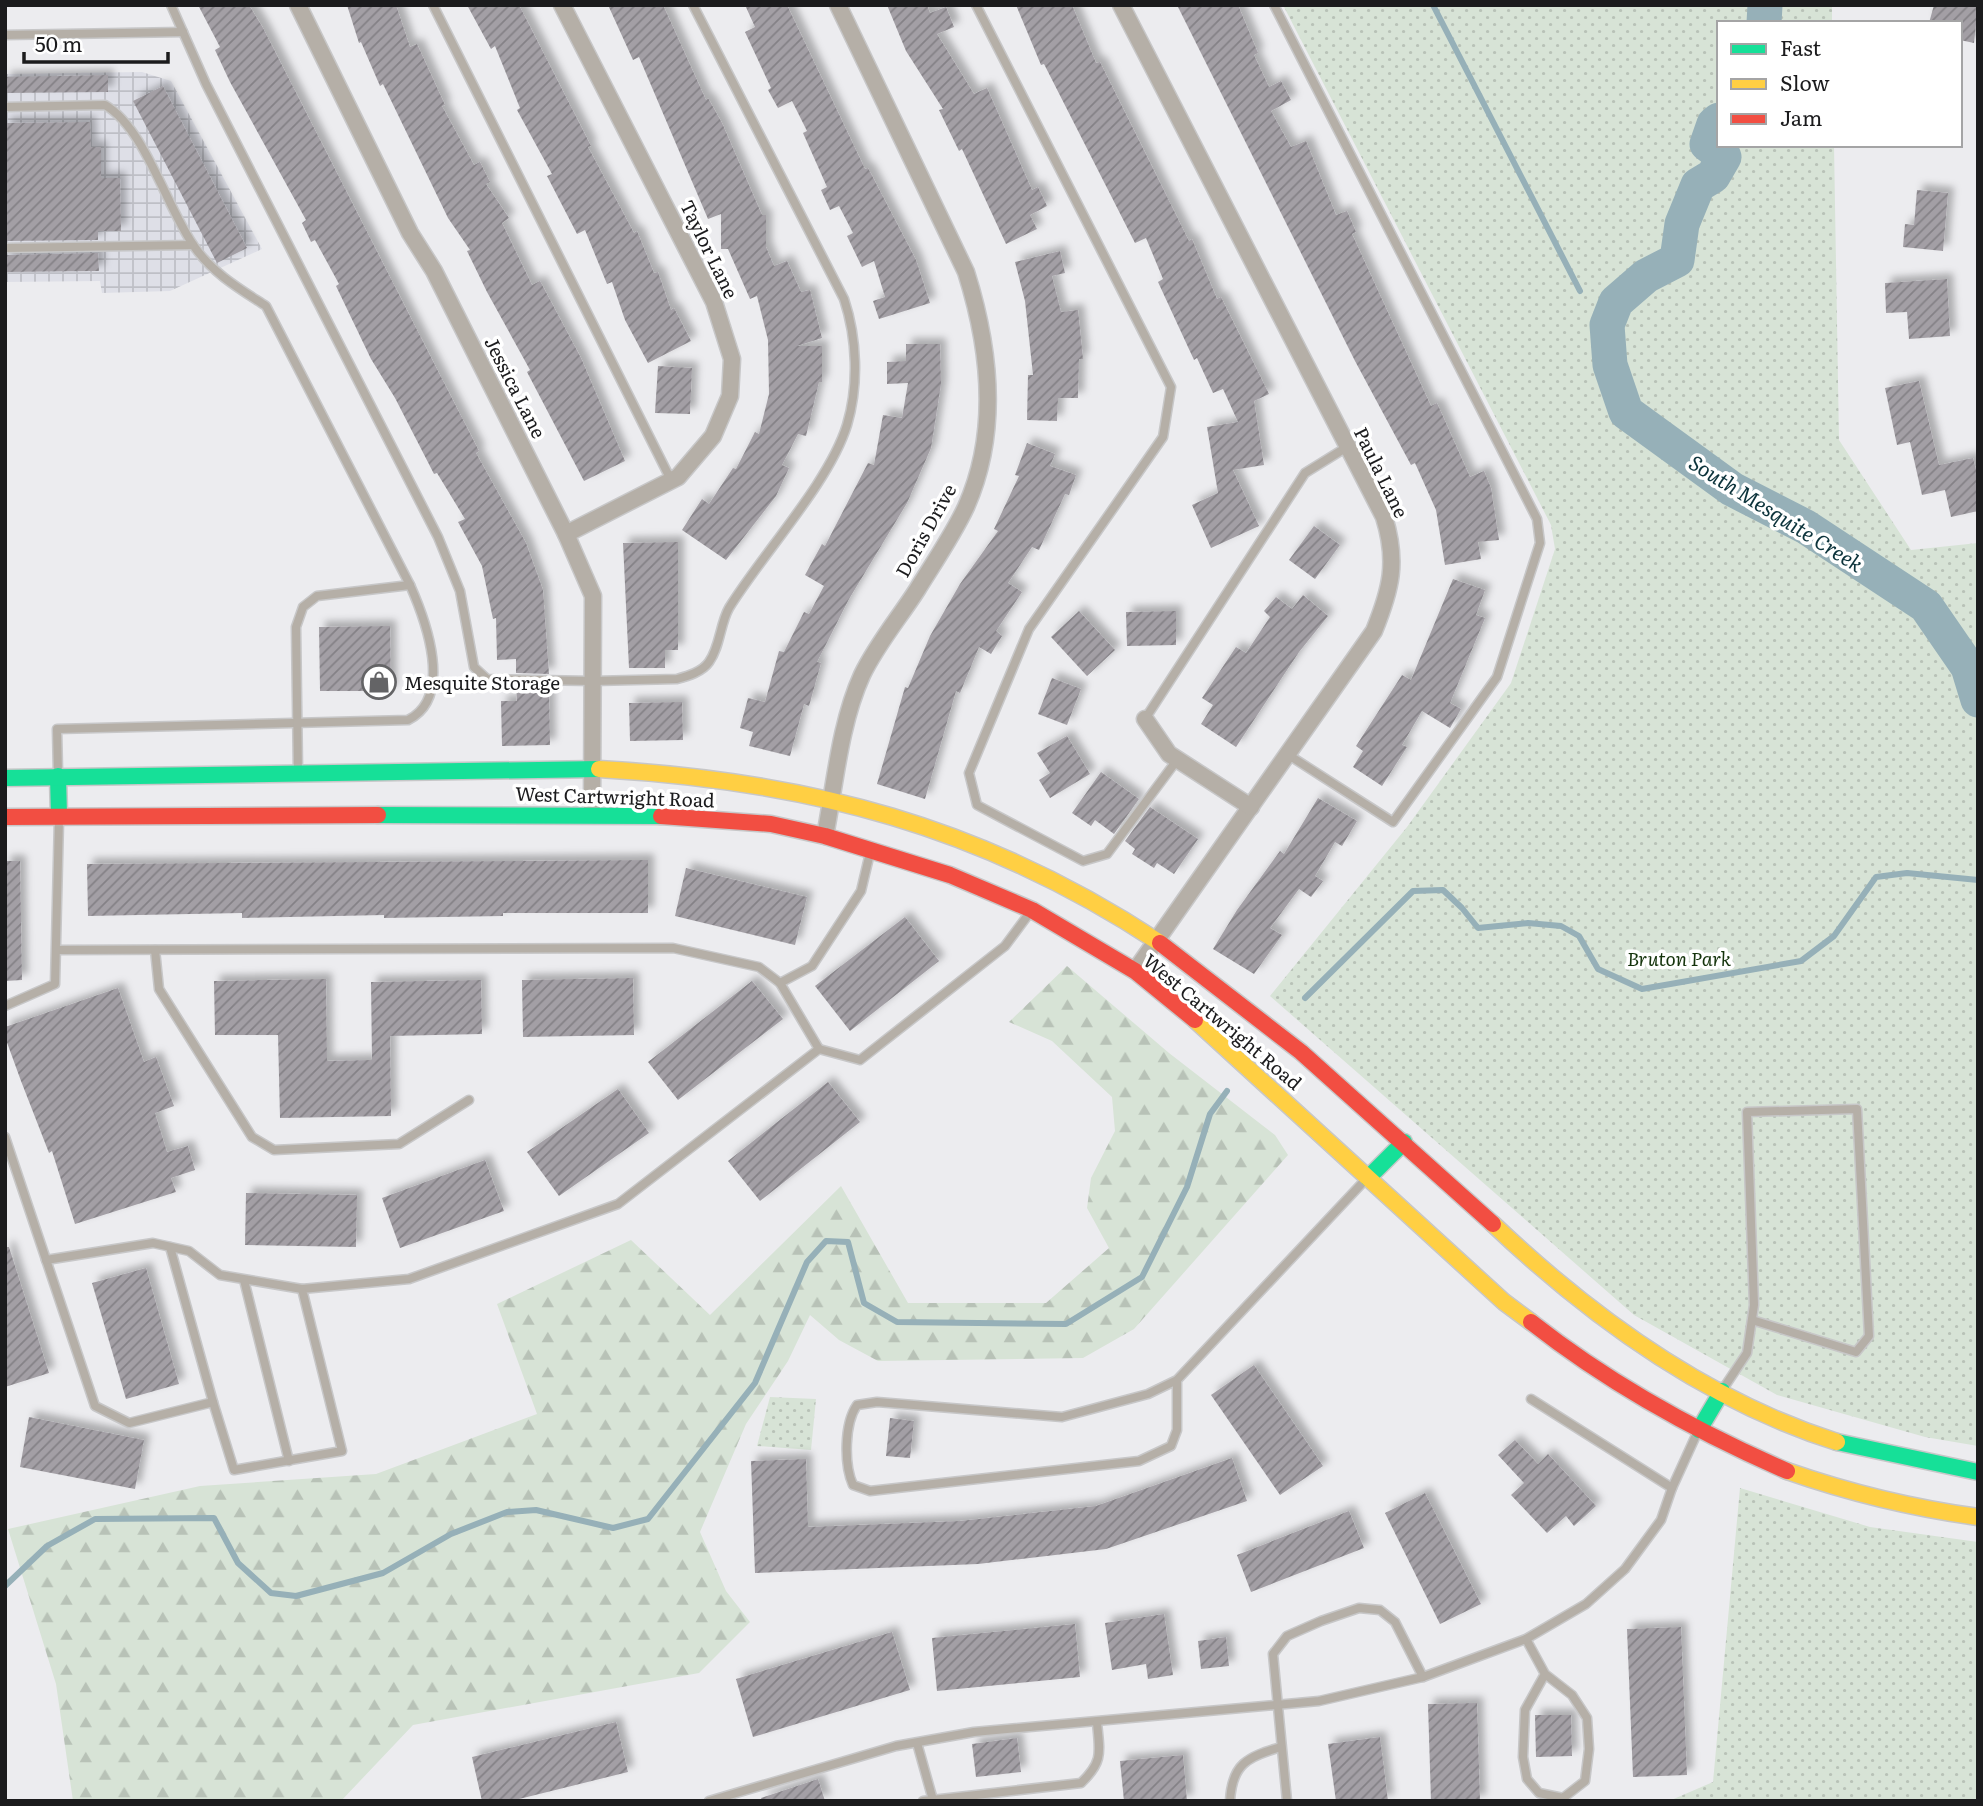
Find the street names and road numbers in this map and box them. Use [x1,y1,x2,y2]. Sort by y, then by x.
street label: Taylor Lane [674,195,746,303]
street label: Jessica Lane [478,331,554,443]
street label: Paula Lane [1348,422,1416,522]
street label: Doris Drive [888,478,962,582]
street label: West Cartwright Road [515,779,716,813]
street label: West Cartwright Road [1138,946,1309,1096]

